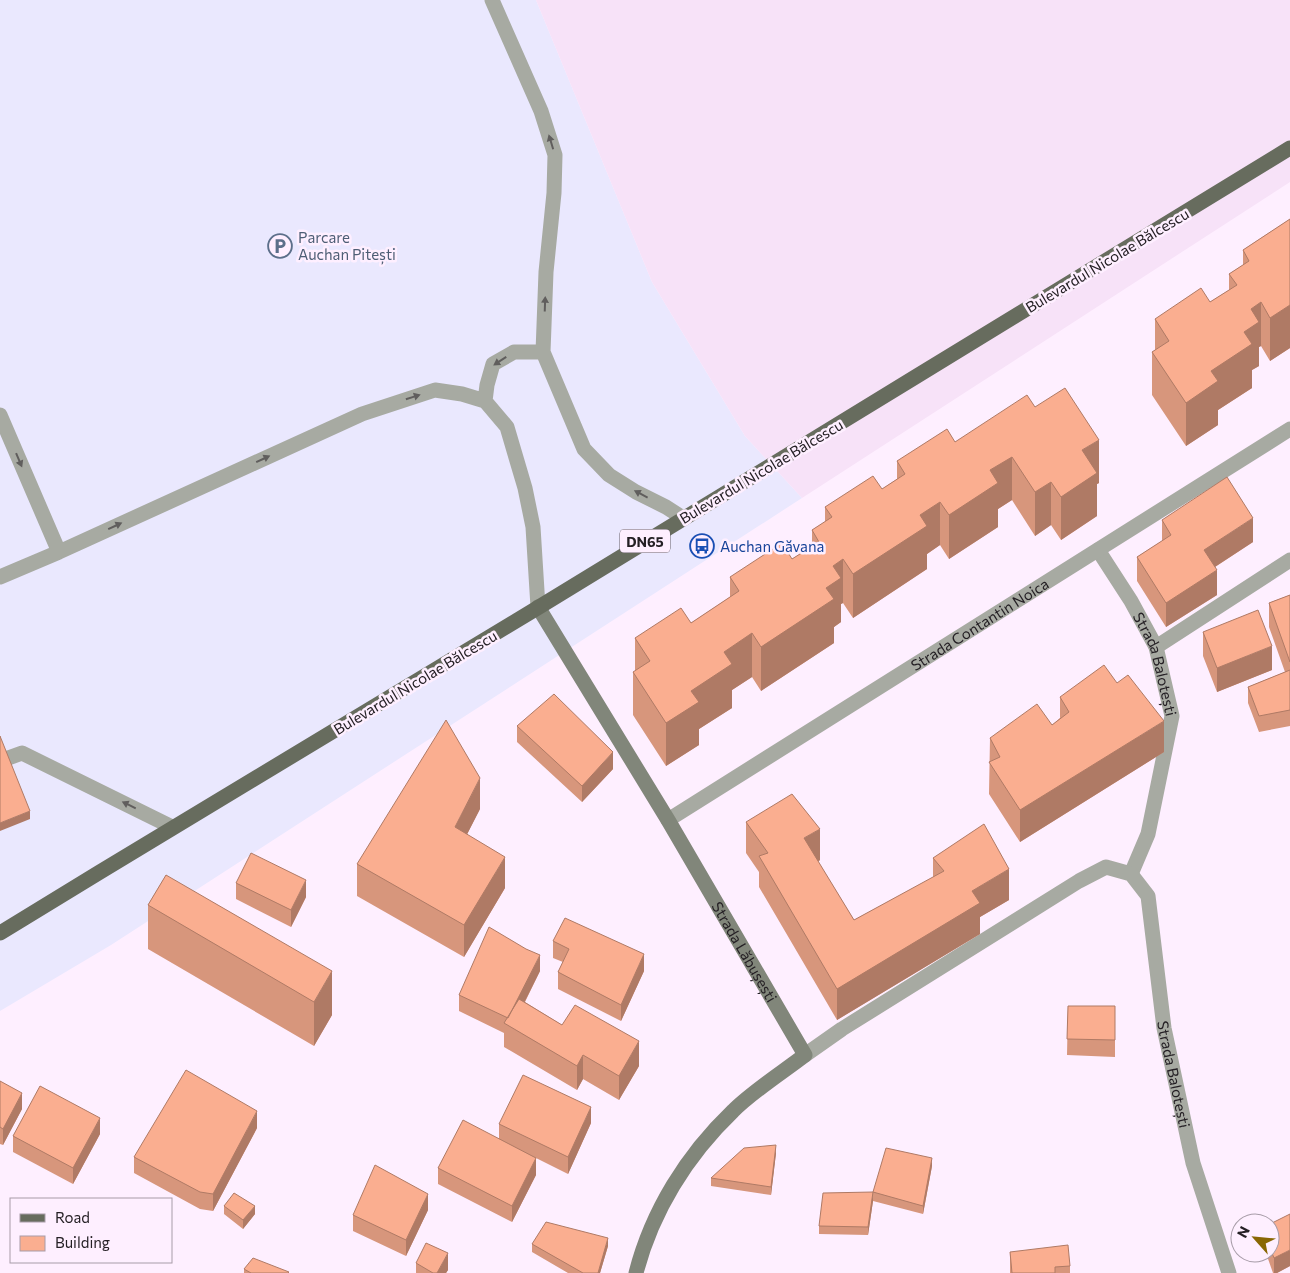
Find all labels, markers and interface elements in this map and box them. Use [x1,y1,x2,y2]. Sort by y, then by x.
one-way arrow [547,135,554,150]
street label: Bulevardul Nicolae Bălcescu [1022,204,1192,316]
place label: Parcare Auchan Pitești [298,228,396,265]
parking icon: Parcare Auchan Pitești [267,233,293,259]
one-way arrow [541,295,549,311]
one-way arrow [493,356,507,365]
one-way arrow [406,392,421,400]
street label: Bulevardul Nicolae Bălcescu [676,415,846,527]
one-way arrow [16,453,24,467]
one-way arrow [256,455,270,463]
one-way arrow [634,490,648,498]
one-way arrow [108,522,122,530]
road number: DN65 [620,530,670,552]
bus stop icon: Auchan Găvana [689,533,715,559]
place label: Auchan Găvana [720,537,824,555]
street label: Strada Contantin Noica [907,574,1052,674]
street label: Strada Balotești [1130,609,1181,718]
street label: Bulevardul Nicolae Bălcescu [330,626,500,738]
one-way arrow [122,801,136,809]
street label: Strada Lăbușești [709,898,781,1005]
street label: Strada Balotești [1154,1020,1194,1129]
legend [10,1198,172,1263]
text: Road [55,1208,90,1226]
north arrow [1230,1213,1280,1263]
text: N [1233,1223,1253,1240]
text: Building [55,1233,110,1251]

